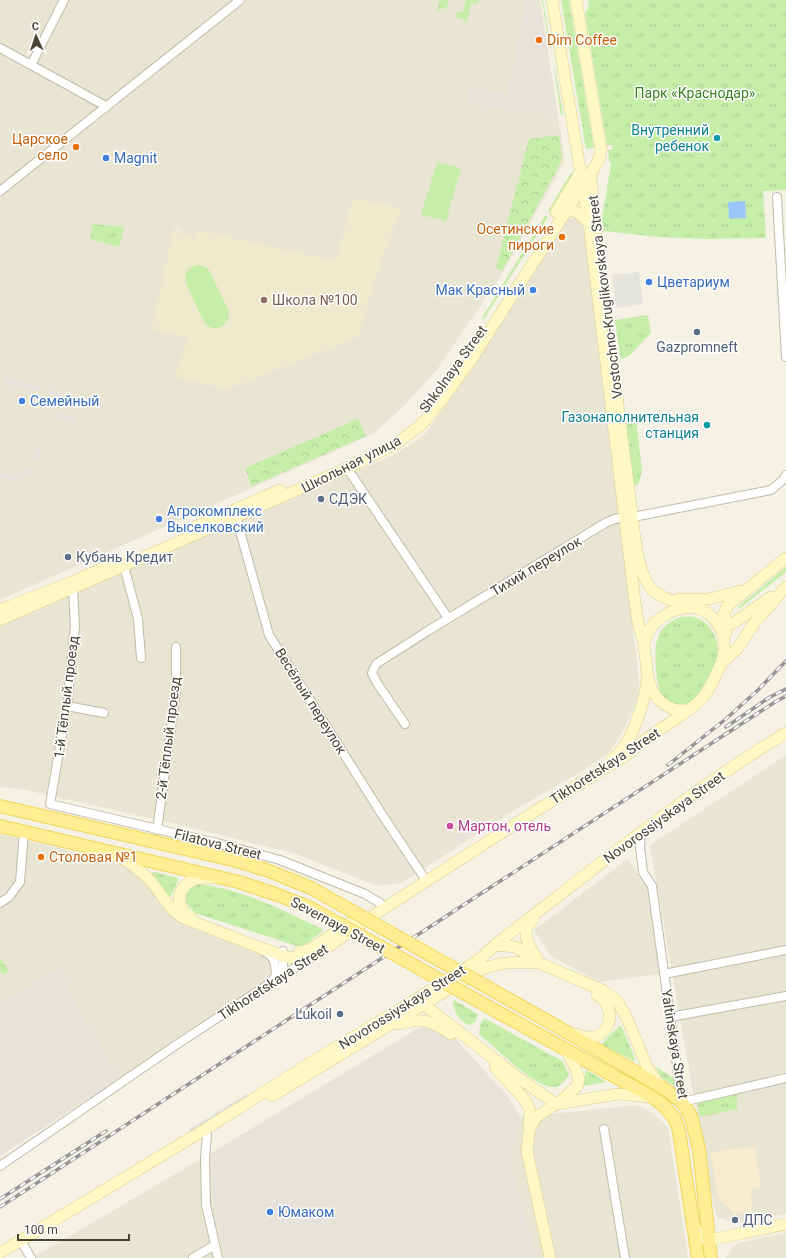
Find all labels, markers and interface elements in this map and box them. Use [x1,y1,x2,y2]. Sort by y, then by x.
north arrow [16,16,56,56]
text: С [32,20,39,33]
place label: Dim Coffee [547,32,617,48]
marker: Dim Coffee [534,35,544,45]
park label: Парк «Краснодар» [635,85,756,101]
place label: Внутренний ребенок [631,122,709,154]
place label: Царское село [12,131,68,163]
marker: Внутренний ребенок [712,133,722,143]
marker: Царское село [71,142,81,152]
place label: Magnit [114,150,158,166]
marker: Magnit [101,153,111,163]
street label: Vostochno-Kruglikovskaya Street [585,194,625,400]
place label: Осетинские пироги [476,221,554,253]
marker: Осетинские пироги [557,232,567,242]
place label: Цветариум [657,274,730,290]
marker: Цветариум [644,277,654,287]
place label: Мак Красный [435,282,525,298]
marker: Мак Красный [528,285,538,295]
place label: Школа №100 [272,292,358,308]
marker: Школа №100 [259,295,269,305]
street label: Shkolnaya Street [416,322,490,416]
marker: Gazpromneft [692,327,702,337]
place label: Gazpromneft [656,339,738,355]
place label: Семейный [30,393,99,409]
marker: Семейный [17,396,27,406]
place label: Газонаполнительная станция [561,409,699,441]
marker: Газонаполнительная станция [702,420,712,430]
street label: Школьная улица [299,432,403,496]
place label: СДЭК [329,491,367,507]
marker: СДЭК [316,494,326,504]
place label: Агрокомплекс Выселковский [167,503,264,535]
marker: Агрокомплекс Выселковский [154,514,164,524]
street label: Тихий переулок [488,532,585,599]
place label: Кубань Кредит [76,549,174,565]
marker: Кубань Кредит [63,552,73,562]
street label: 1-й Тёплый проезд [51,634,82,759]
street label: Весёлый переулок [272,645,350,757]
street label: 2-й Тёплый проезд [153,675,184,800]
street label: Tikhoretskaya Street [547,724,663,807]
street label: Novorossiyskaya Street [600,767,728,866]
place label: Мартон, отель [458,818,551,834]
marker: Мартон, отель [445,821,455,831]
street label: Filatova Street [173,825,264,863]
place label: Столовая №1 [49,849,138,865]
marker: Столовая №1 [36,852,46,862]
street label: Severnaya Street [288,893,388,957]
street label: Tikhoretskaya Street [215,940,331,1023]
street label: Novorossiyskaya Street [336,961,468,1052]
street label: Yaltinskaya Street [658,988,692,1100]
place label: Lukoil [295,1006,332,1022]
marker: Lukoil [335,1009,345,1019]
place label: Юмаком [278,1204,334,1220]
marker: Юмаком [265,1207,275,1217]
place label: ДПС [743,1212,773,1228]
marker: ДПС [730,1215,740,1225]
scale bar [18,1216,129,1242]
text: 100 m [24,1223,58,1237]

